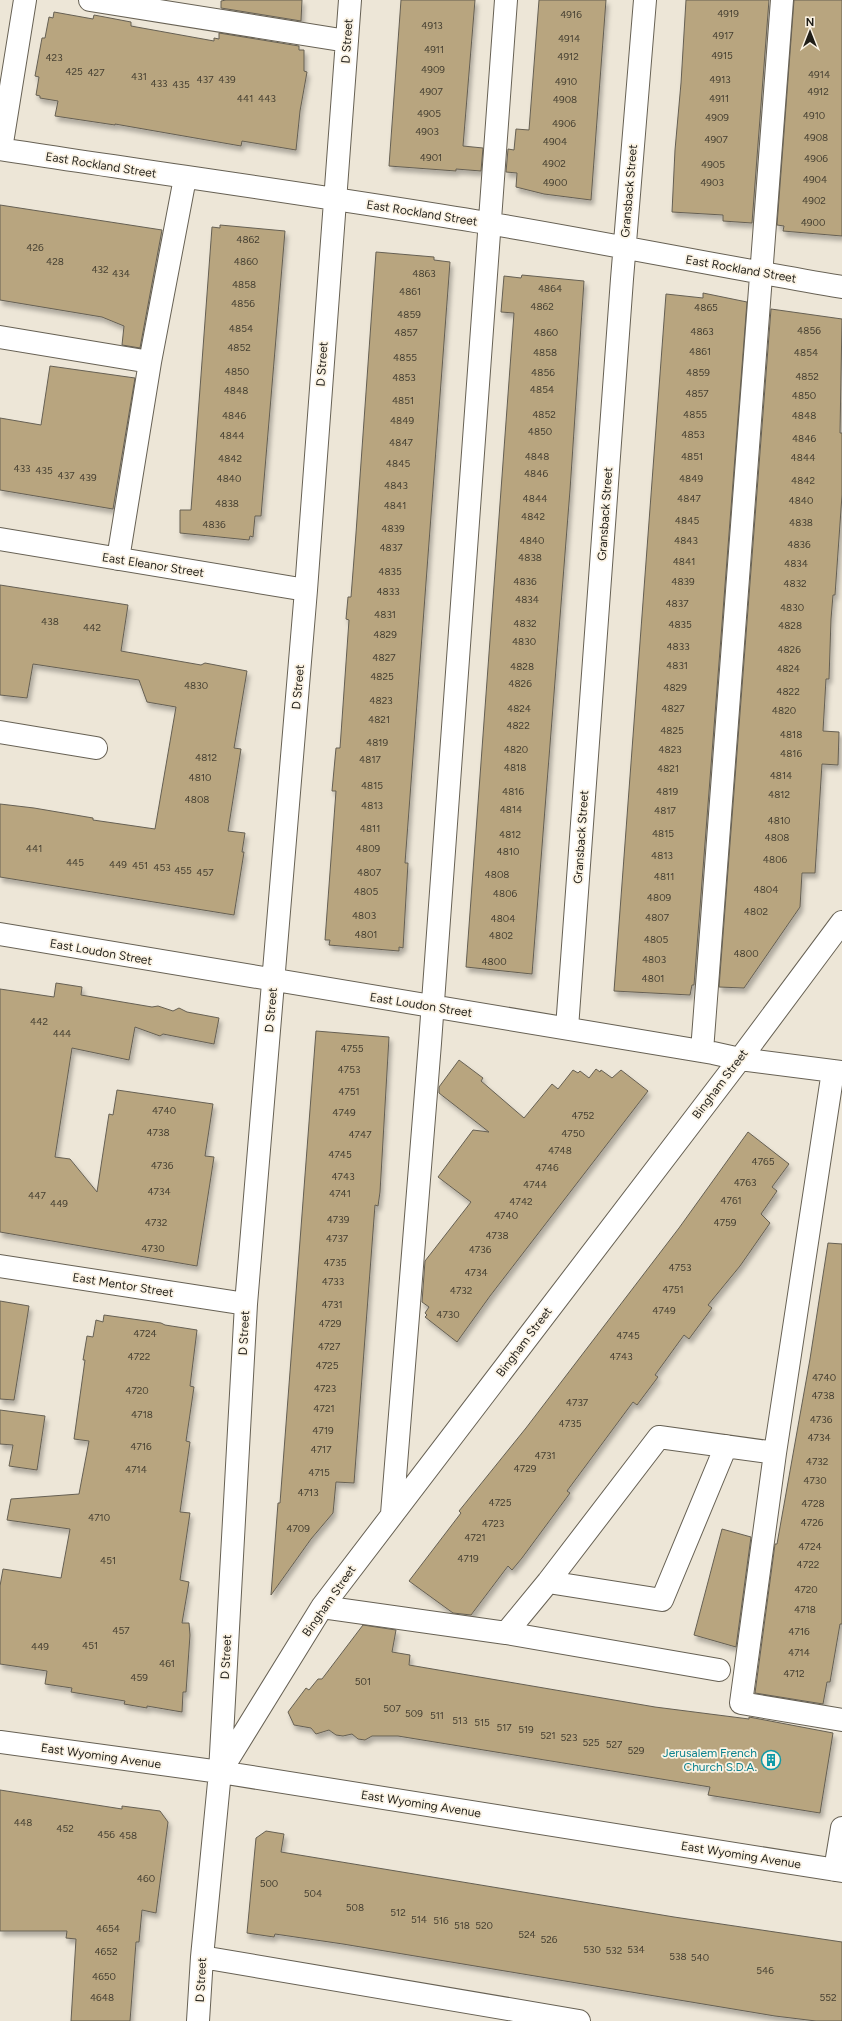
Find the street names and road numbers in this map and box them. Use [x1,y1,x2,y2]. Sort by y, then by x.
street label: D Street [338,18,356,64]
street label: Gransback Street [618,143,640,238]
street label: East Rockland Street [45,149,158,181]
street label: East Rockland Street [366,197,479,229]
street label: East Rockland Street [685,252,798,286]
street label: D Street [313,341,331,387]
street label: Gransback Street [595,466,615,561]
street label: East Eleanor Street [101,550,205,580]
street label: D Street [289,664,307,710]
street label: Gransback Street [571,789,591,884]
street label: East Loudon Street [49,936,154,968]
street label: D Street [262,987,280,1033]
street label: East Loudon Street [369,990,474,1020]
street label: Bingham Street [689,1046,751,1122]
street label: East Mentor Street [72,1270,175,1300]
street label: Bingham Street [493,1304,555,1380]
street label: D Street [236,1310,252,1356]
street label: Bingham Street [299,1562,359,1639]
street label: D Street [218,1634,234,1680]
street label: East Wyoming Avenue [40,1741,162,1771]
street label: East Wyoming Avenue [360,1788,482,1820]
street label: East Wyoming Avenue [680,1839,802,1871]
street label: D Street [193,1957,209,2003]

